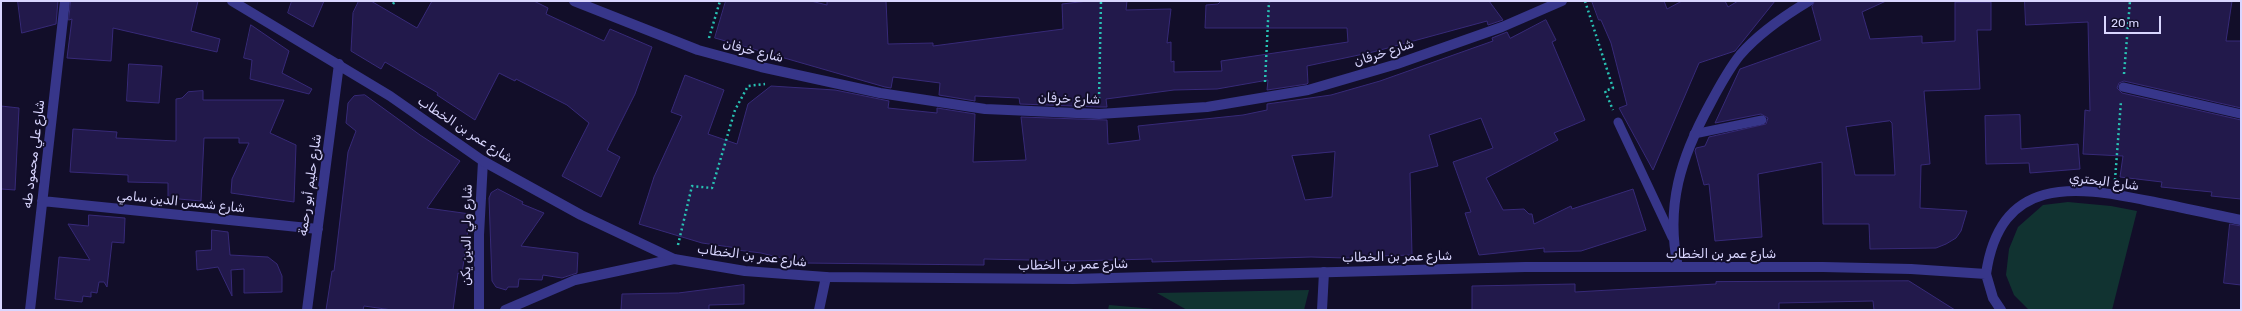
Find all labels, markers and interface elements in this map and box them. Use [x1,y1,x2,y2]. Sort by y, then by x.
scale bar [2106,8,2163,34]
text: 20 m [2111,16,2139,30]
street label: شارع خرفان [721,36,785,66]
street label: شارع خرفان [1352,36,1416,70]
street label: شارع خرفان [1038,90,1100,108]
street label: شارع عمر بن الخطاب [414,93,516,167]
street label: شارع علي محمود طه [20,99,48,209]
street label: شارع حليم أبو رحمة [295,133,325,237]
street label: شارع البحتري [2068,170,2140,194]
street label: شارع ولي الدين يكن [458,184,476,286]
street label: شارع شمس الدين سامي [116,188,246,216]
street label: شارع عمر بن الخطاب [696,242,808,270]
street label: شارع عمر بن الخطاب [1666,246,1776,262]
street label: شارع عمر بن الخطاب [1342,248,1452,266]
street label: شارع عمر بن الخطاب [1018,256,1128,274]

